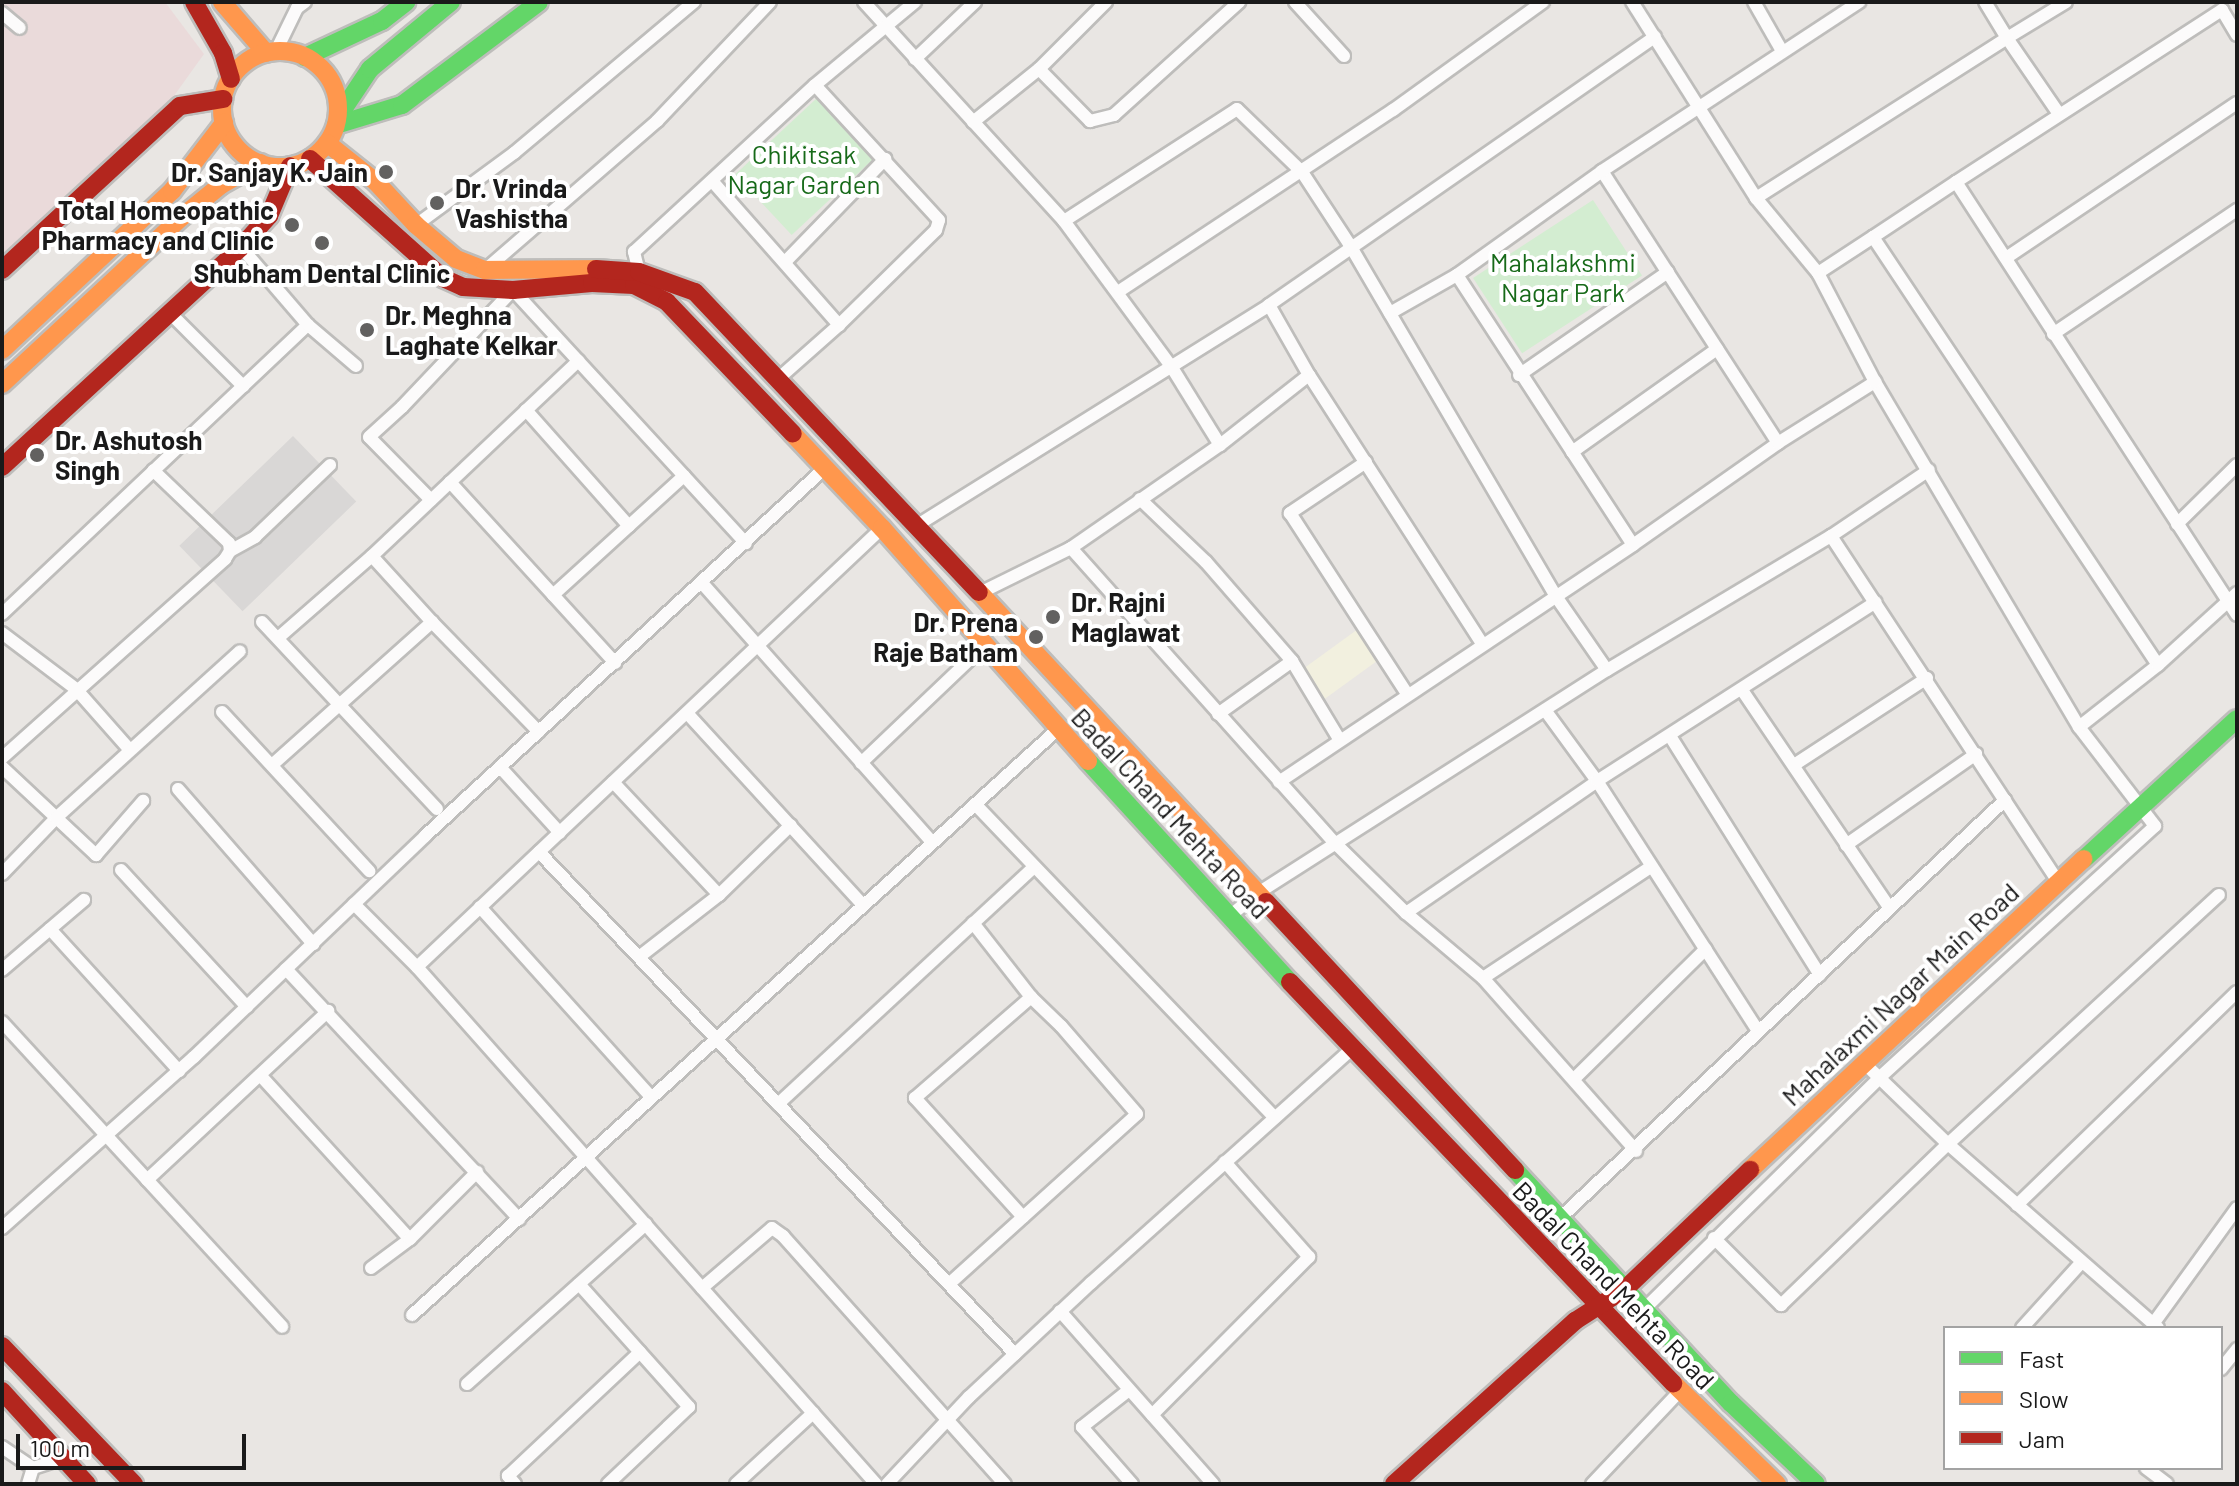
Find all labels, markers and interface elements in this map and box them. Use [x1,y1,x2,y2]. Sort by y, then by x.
park label: Chikitsak Nagar Garden [727,138,881,200]
place label: Dr. Sanjay K. Jain [171,156,368,188]
marker: Dr. Sanjay K. Jain [375,161,397,183]
place label: Dr. Vrinda Vashistha [455,172,568,234]
marker: Dr. Vrinda Vashistha [426,192,448,214]
place label: Total Homeopathic Pharmacy and Clinic [42,194,274,256]
marker: Total Homeopathic Pharmacy and Clinic [281,214,303,236]
marker: Shubham Dental Clinic [311,232,333,254]
park label: Mahalakshmi Nagar Park [1490,246,1636,308]
place label: Shubham Dental Clinic [194,257,450,289]
place label: Dr. Meghna Laghate Kelkar [385,299,558,360]
marker: Dr. Meghna Laghate Kelkar [356,319,378,341]
place label: Dr. Ashutosh Singh [55,424,203,486]
marker: Dr. Ashutosh Singh [26,444,48,466]
place label: Dr. Rajni Maglawat [1071,586,1180,648]
place label: Dr. Prena Raje Batham [873,606,1018,668]
marker: Dr. Rajni Maglawat [1042,606,1064,628]
marker: Dr. Prena Raje Batham [1025,626,1047,648]
street label: Badal Chand Mehta Road [1065,701,1277,925]
street label: Mahalaxmi Nagar Main Road [1775,876,2025,1112]
street label: Badal Chand Mehta Road [1507,1175,1721,1395]
legend [1943,1326,2223,1470]
text: Fast [2019,1344,2064,1373]
text: Slow [2019,1384,2068,1413]
scale bar [20,1418,250,1468]
text: Jam [2019,1424,2065,1453]
text: 100 m [30,1433,90,1462]

